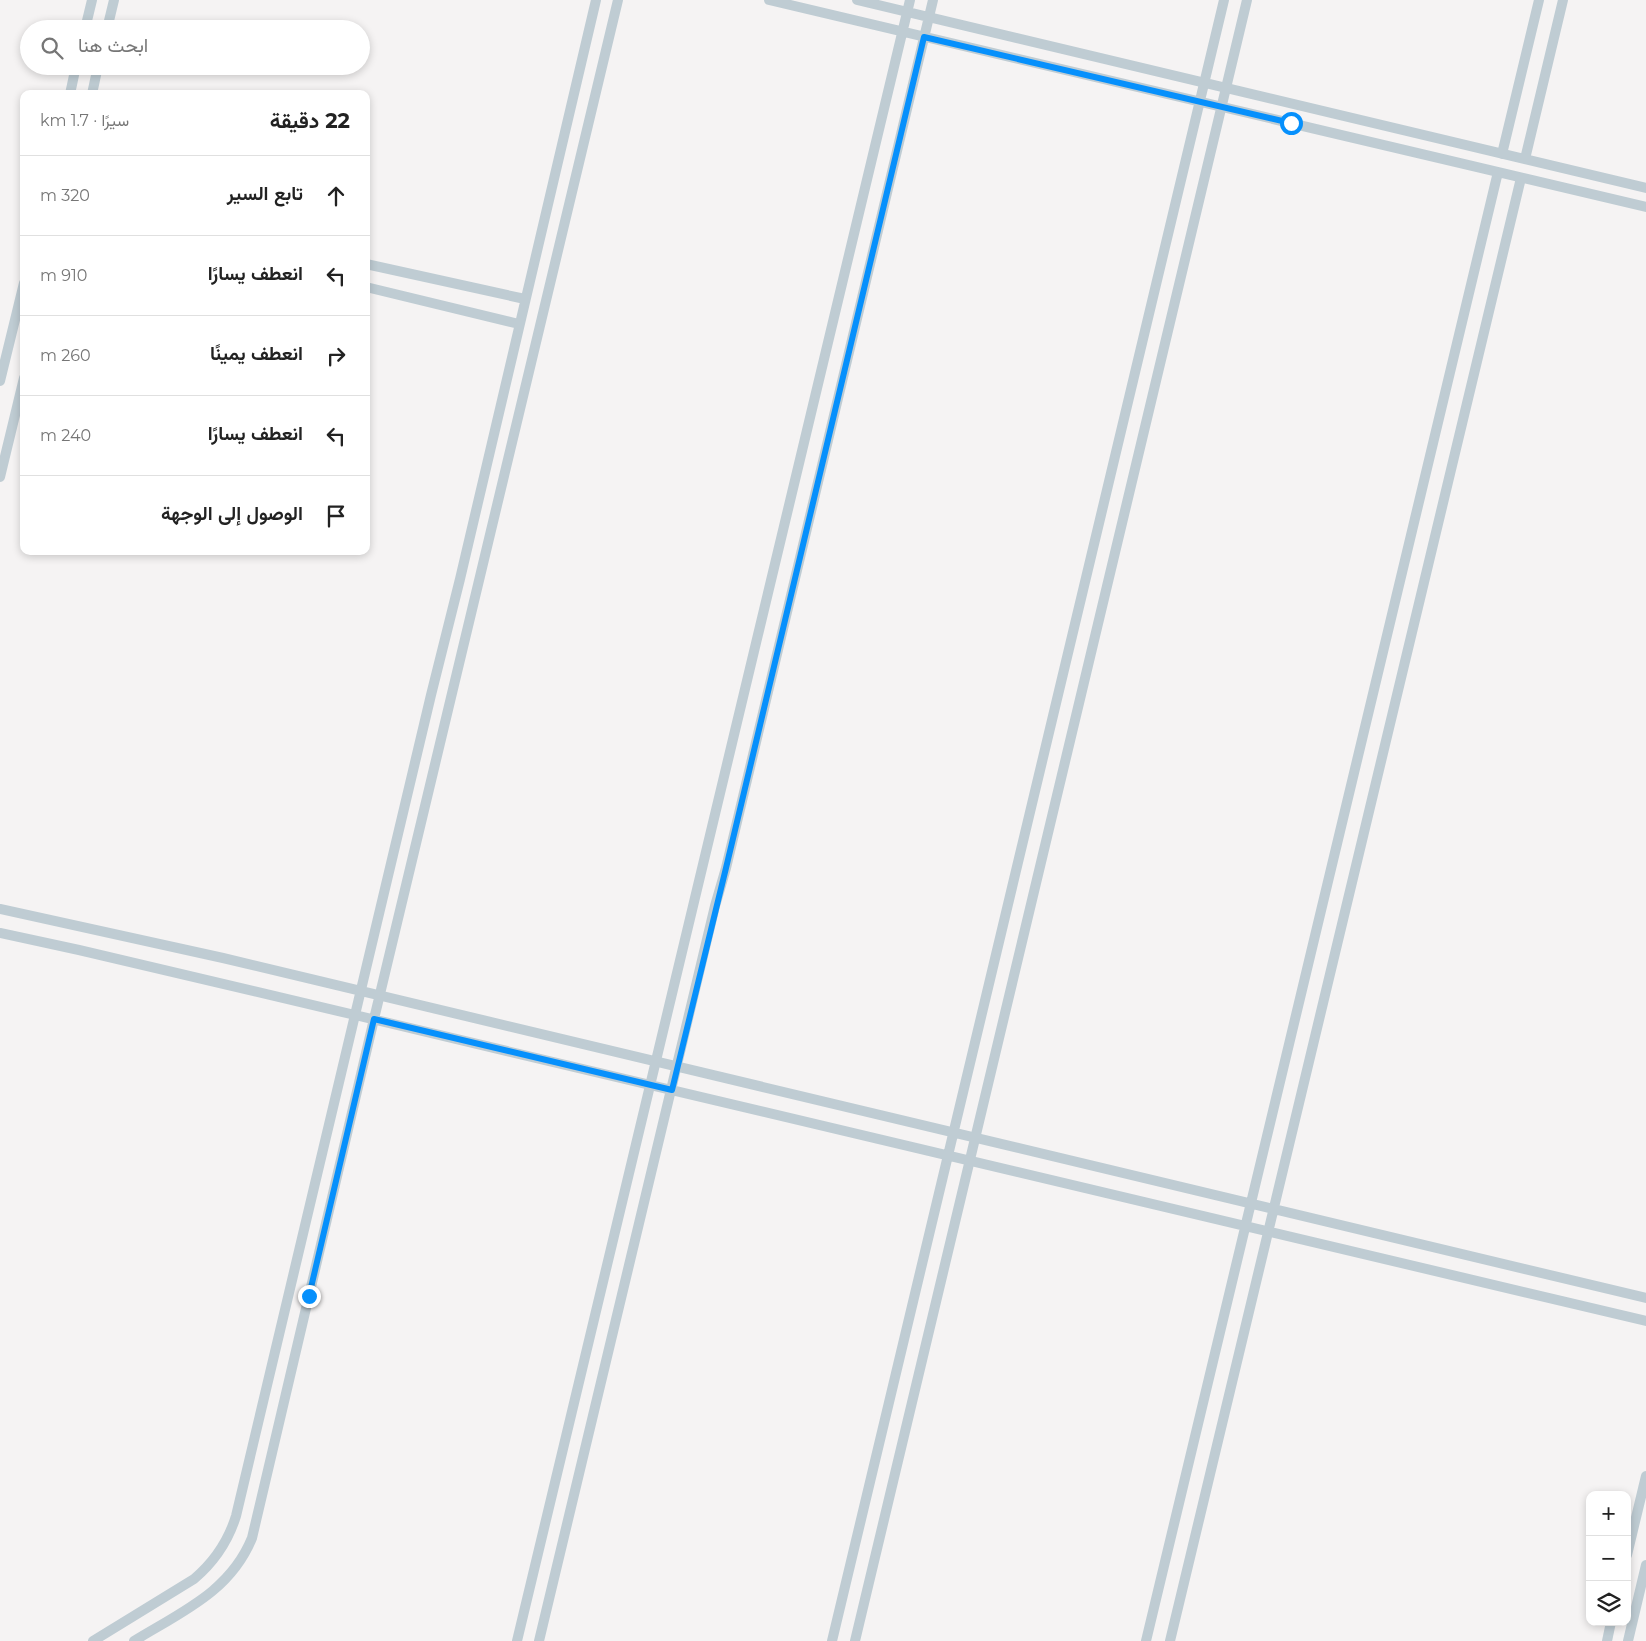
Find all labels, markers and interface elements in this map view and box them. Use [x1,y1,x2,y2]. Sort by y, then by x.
search box [20,20,370,75]
icon: search [38,34,66,62]
text: ابحث هنا [78,34,148,57]
text: 22 دقيقة [270,108,350,133]
text: سيرًا · 1.7 km [40,111,129,130]
route start [1280,112,1303,135]
text: تابع السير [227,182,303,205]
icon: ahead [322,182,350,210]
text: 320 m [40,186,90,205]
text: انعطف يسارًا [208,262,303,285]
icon: left [322,262,350,290]
text: 910 m [40,266,87,285]
text: انعطف يمينًا [210,342,303,365]
icon: right [322,342,350,370]
text: 260 m [40,346,91,365]
text: انعطف يسارًا [208,422,303,445]
icon: left [322,422,350,450]
text: 240 m [40,426,91,445]
text: الوصول إلى الوجهة [161,502,303,525]
icon: arrive [322,502,350,530]
route end [298,1285,321,1308]
map controls [1586,1491,1631,1626]
button: + [1586,1491,1631,1536]
button: − [1586,1536,1631,1581]
button: layers [1586,1581,1631,1626]

